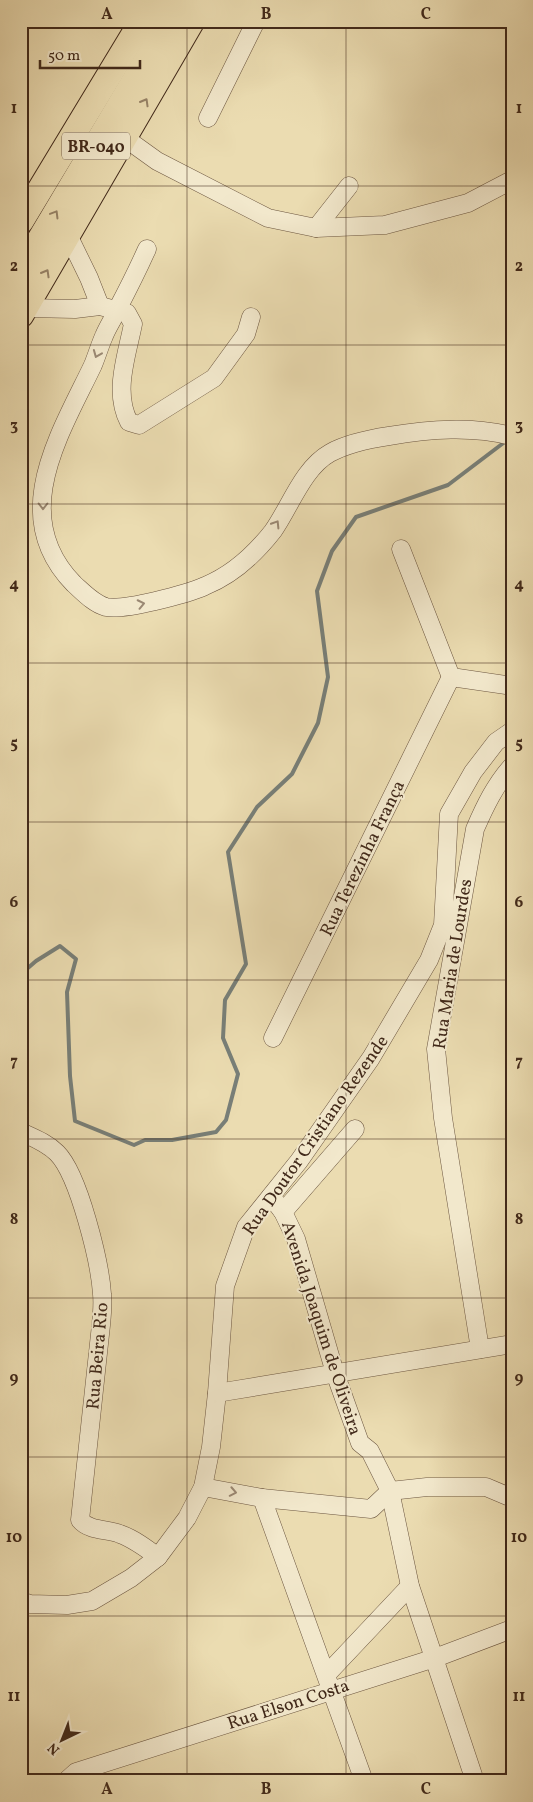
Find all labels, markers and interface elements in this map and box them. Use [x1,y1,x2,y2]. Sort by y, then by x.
text: A [101,4,113,26]
text: B [261,4,272,26]
text: C [421,4,431,26]
scale bar [40,38,140,70]
text: 50 m [48,46,80,67]
text: 1 [11,98,17,120]
text: 1 [516,98,522,120]
one-way arrow [139,99,149,108]
road number: BR-040 [62,132,130,160]
one-way arrow [49,211,59,220]
text: 2 [10,256,18,278]
text: 2 [515,256,523,278]
one-way arrow [40,269,50,278]
one-way arrow [93,349,103,358]
text: 3 [10,415,18,437]
text: 3 [515,415,523,437]
one-way arrow [37,502,48,510]
one-way arrow [270,521,280,530]
text: 4 [9,574,19,596]
text: 4 [514,574,524,596]
one-way arrow [136,599,145,609]
text: 5 [10,733,18,755]
text: 5 [515,733,523,755]
street label: Rua Terezinha França [315,776,412,941]
street label: Rua Maria de Lourdes [428,877,479,1051]
text: 6 [10,892,19,914]
text: 6 [515,892,524,914]
street label: Rua Doutor Cristiano Rezende [237,1031,395,1241]
text: 7 [10,1051,18,1073]
text: 7 [515,1051,523,1073]
text: 8 [10,1209,18,1231]
text: 8 [515,1209,523,1231]
street label: Avenida Joaquim de Oliveira [274,1218,367,1439]
street label: Rua Beira Rio [81,1301,116,1411]
text: 9 [10,1368,19,1390]
text: 9 [515,1368,524,1390]
one-way arrow [228,1487,237,1497]
text: 10 [6,1527,22,1549]
text: 10 [511,1527,527,1549]
street label: Rua Elson Costa [224,1674,353,1737]
text: 11 [8,1686,20,1708]
text: 11 [513,1686,525,1708]
north arrow [38,1714,88,1764]
text: N [44,1738,64,1759]
text: A [101,1779,113,1801]
text: B [261,1779,272,1801]
text: C [421,1779,431,1801]

